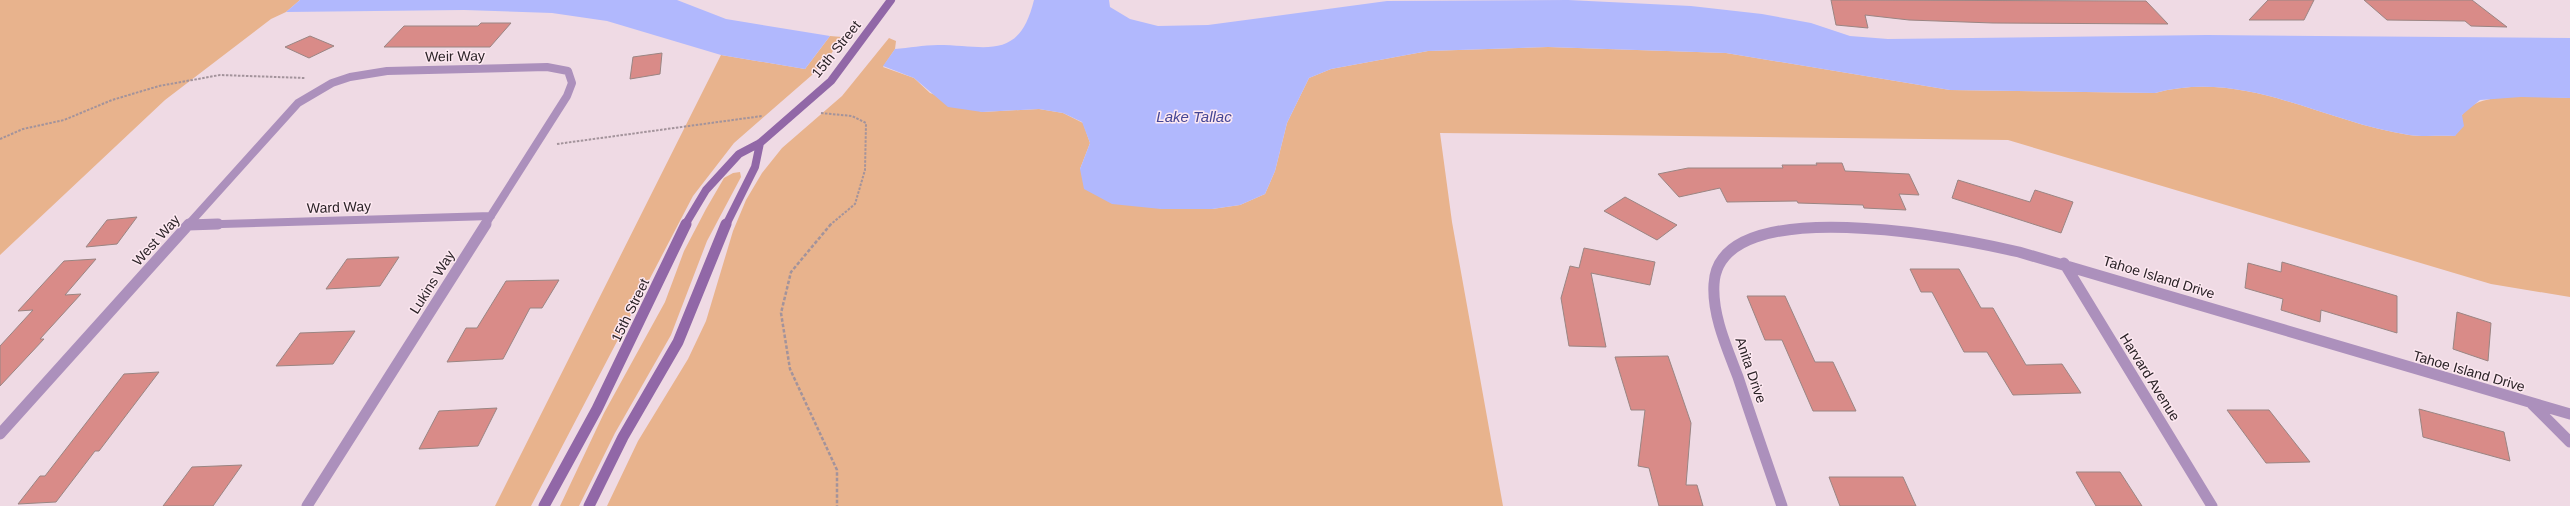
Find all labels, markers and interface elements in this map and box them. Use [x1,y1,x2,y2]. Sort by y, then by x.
street label: 15th Street [808,17,864,81]
street label: Weir Way [425,47,485,65]
water label: Lake Tallac [1156,108,1232,125]
street label: Ward Way [307,198,371,216]
street label: West Way [129,211,183,269]
street label: Lukins Way [406,247,458,317]
street label: Tahoe Island Drive [2101,252,2217,302]
street label: 15th Street [608,276,652,344]
street label: Harvard Avenue [2117,330,2183,424]
street label: Anita Drive [1732,335,1770,405]
street label: Tahoe Island Drive [2411,347,2527,395]

